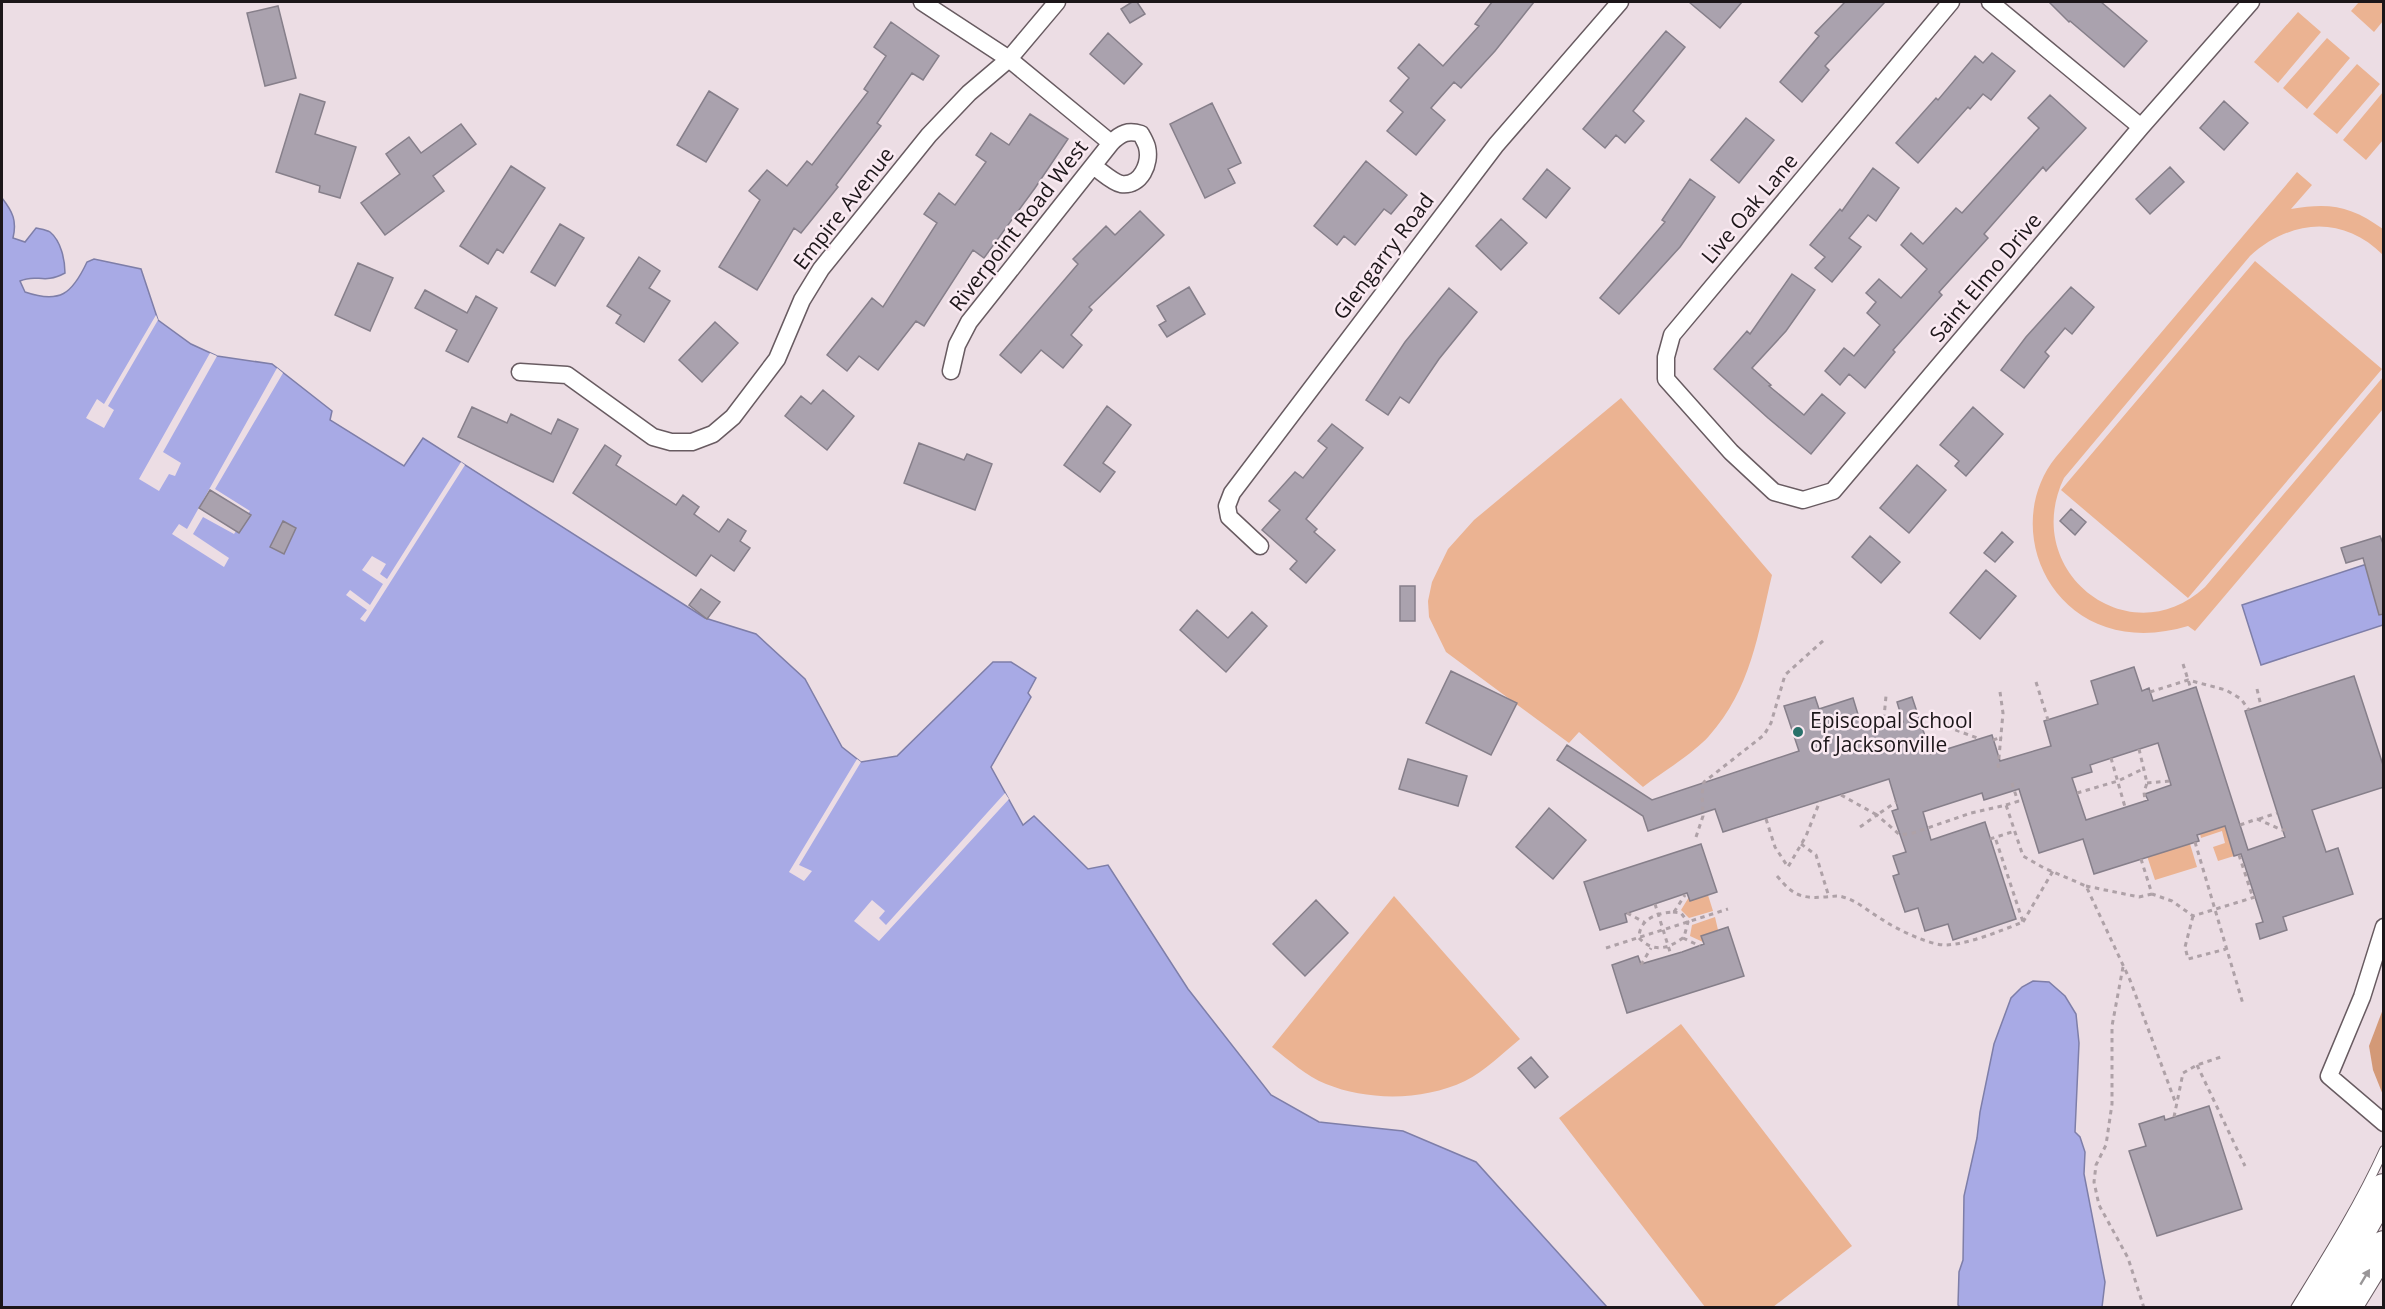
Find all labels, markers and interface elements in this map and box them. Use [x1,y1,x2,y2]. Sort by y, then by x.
street label: Riverpoint Road West [942,134,1094,316]
street label: Empire Avenue [786,141,900,275]
street label: Live Oak Lane [1695,147,1803,269]
street label: Glengarry Road [1326,187,1440,325]
street label: Saint Elmo Drive [1923,207,2047,347]
place label: Episcopal School of Jacksonville [1810,706,1973,758]
marker: Episcopal School of Jacksonville [1791,725,1805,739]
one-way arrow [2360,1269,2371,1285]

